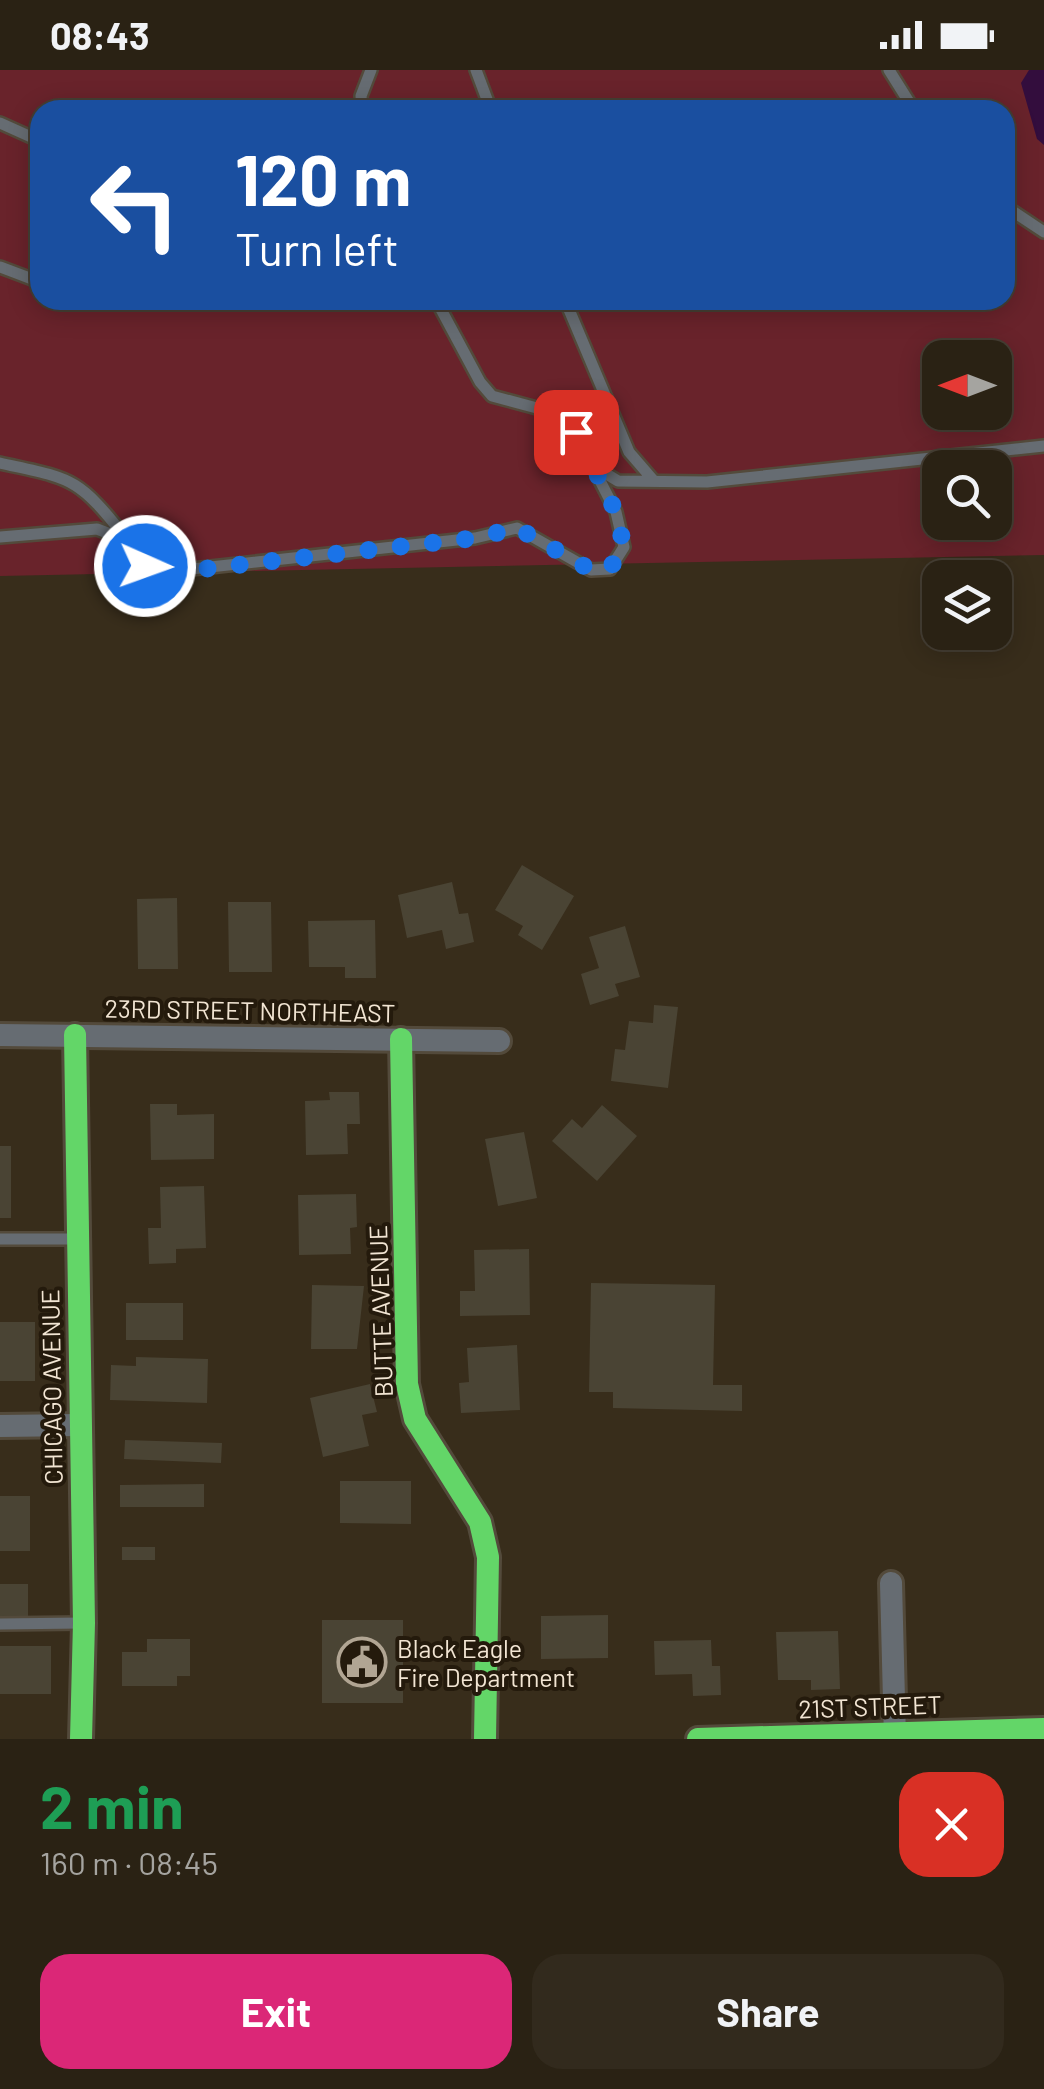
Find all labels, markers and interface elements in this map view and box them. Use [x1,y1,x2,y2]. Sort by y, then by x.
text: 08:43 [50,12,150,58]
text: 120 m [235,136,411,220]
icon: left [70,140,200,270]
text: Turn left [235,221,399,275]
north arrow [922,340,1012,430]
map controls [922,340,1012,650]
pin [534,390,619,475]
icon: arrive [549,405,604,460]
button: search [922,450,1012,540]
position arrow [93,514,197,618]
button: layers [922,560,1012,650]
street label: 23RD STREET NORTHEAST [104,992,396,1028]
street label: BUTTE AVENUE [362,1224,398,1398]
street label: CHICAGO AVENUE [34,1289,68,1485]
place label: Black Eagle Fire Department [397,1633,575,1692]
public building icon: Black Eagle Fire Department [336,1636,388,1688]
street label: 21ST STREET [798,1689,942,1723]
text: 2 min [40,1769,184,1841]
button: close [899,1772,1004,1877]
text: 160 m · 08:45 [40,1843,218,1881]
button: Exit [40,1954,512,2069]
button: Share [532,1954,1004,2069]

